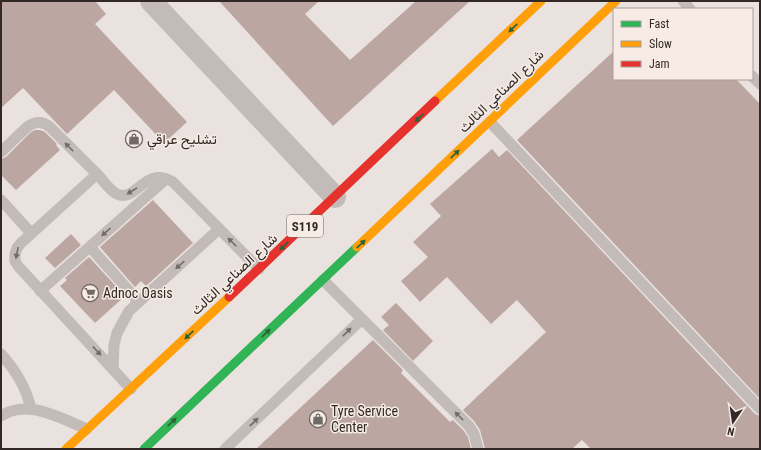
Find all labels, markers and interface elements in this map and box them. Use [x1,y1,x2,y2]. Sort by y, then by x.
legend [613,8,753,80]
text: Fast [649,17,670,31]
one-way arrow [508,23,518,33]
text: Slow [649,37,672,51]
street label: شارع الصناعي الثالث [455,46,550,139]
text: Jam [649,57,670,71]
one-way arrow [413,113,424,122]
shop icon: تشليح عراقي [124,129,144,149]
place label: تشليح عراقي [147,131,217,151]
one-way arrow [65,142,74,152]
one-way arrow [450,149,460,159]
one-way arrow [126,188,138,195]
road number: S119 [287,215,323,237]
one-way arrow [101,228,111,237]
street label: شارع الصناعي الثالث [188,230,283,321]
one-way arrow [227,237,237,247]
one-way arrow [356,239,366,248]
one-way arrow [279,241,289,251]
one-way arrow [13,247,19,260]
one-way arrow [175,260,185,270]
supermarket icon: Adnoc Oasis [80,283,100,303]
place label: Adnoc Oasis [103,285,173,301]
one-way arrow [261,328,271,338]
one-way arrow [343,328,352,337]
one-way arrow [184,330,194,340]
one-way arrow [92,347,101,356]
north arrow [713,402,753,442]
place label: Tyre Service Center [331,403,398,435]
shop icon: Tyre Service Center [308,409,328,429]
one-way arrow [454,411,464,421]
one-way arrow [167,417,177,427]
one-way arrow [249,417,259,427]
text: N [726,424,736,438]

